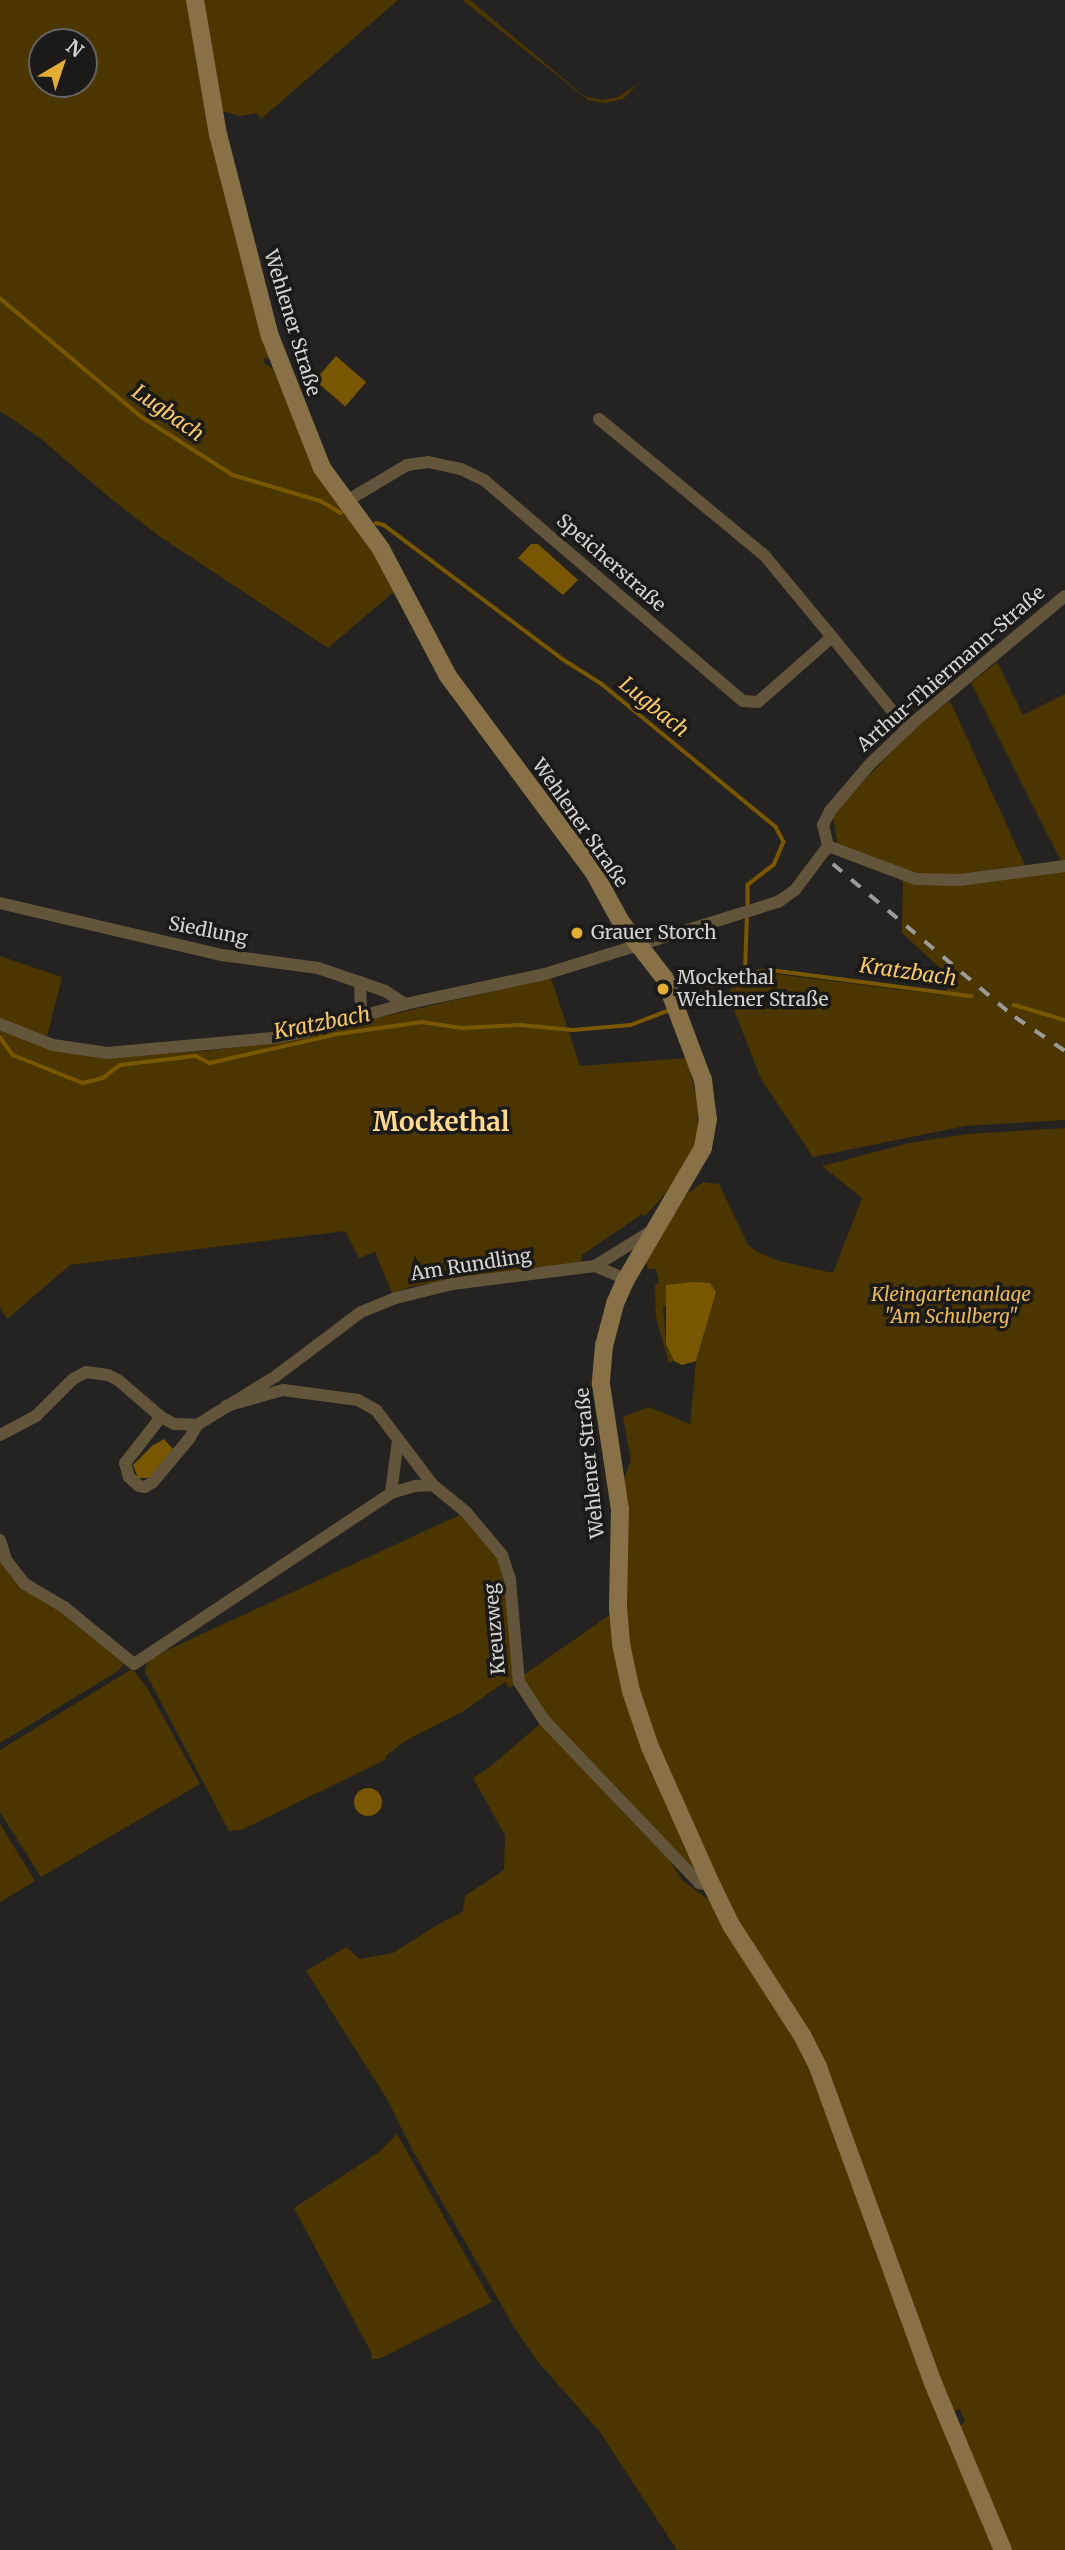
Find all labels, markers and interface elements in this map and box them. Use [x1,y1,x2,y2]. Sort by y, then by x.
north arrow [28,28,98,98]
text: N [62,34,88,62]
street label: Wehlener Straße [259,247,325,399]
water label: Lugbach [127,379,209,447]
street label: Speicherstraße [552,509,670,617]
street label: Arthur-Thiermann-Straße [853,581,1049,757]
water label: Lugbach [614,671,694,743]
street label: Wehlener Straße [527,754,633,892]
street label: Siedlung [166,912,250,950]
place label: Grauer Storch [591,922,717,944]
marker: Grauer Storch [569,925,585,941]
water label: Kratzbach [858,953,958,991]
place label: Mockethal Wehlener Straße [677,967,828,1011]
marker: Mockethal Wehlener Straße [655,981,671,997]
water label: Kratzbach [272,1001,372,1045]
district label: Mockethal [373,1106,509,1138]
street label: Am Rundling [409,1244,533,1286]
park label: Kleingartenanlage "Am Schulberg" [871,1284,1031,1328]
street label: Wehlener Straße [571,1386,609,1540]
street label: Kreuzweg [480,1582,510,1676]

